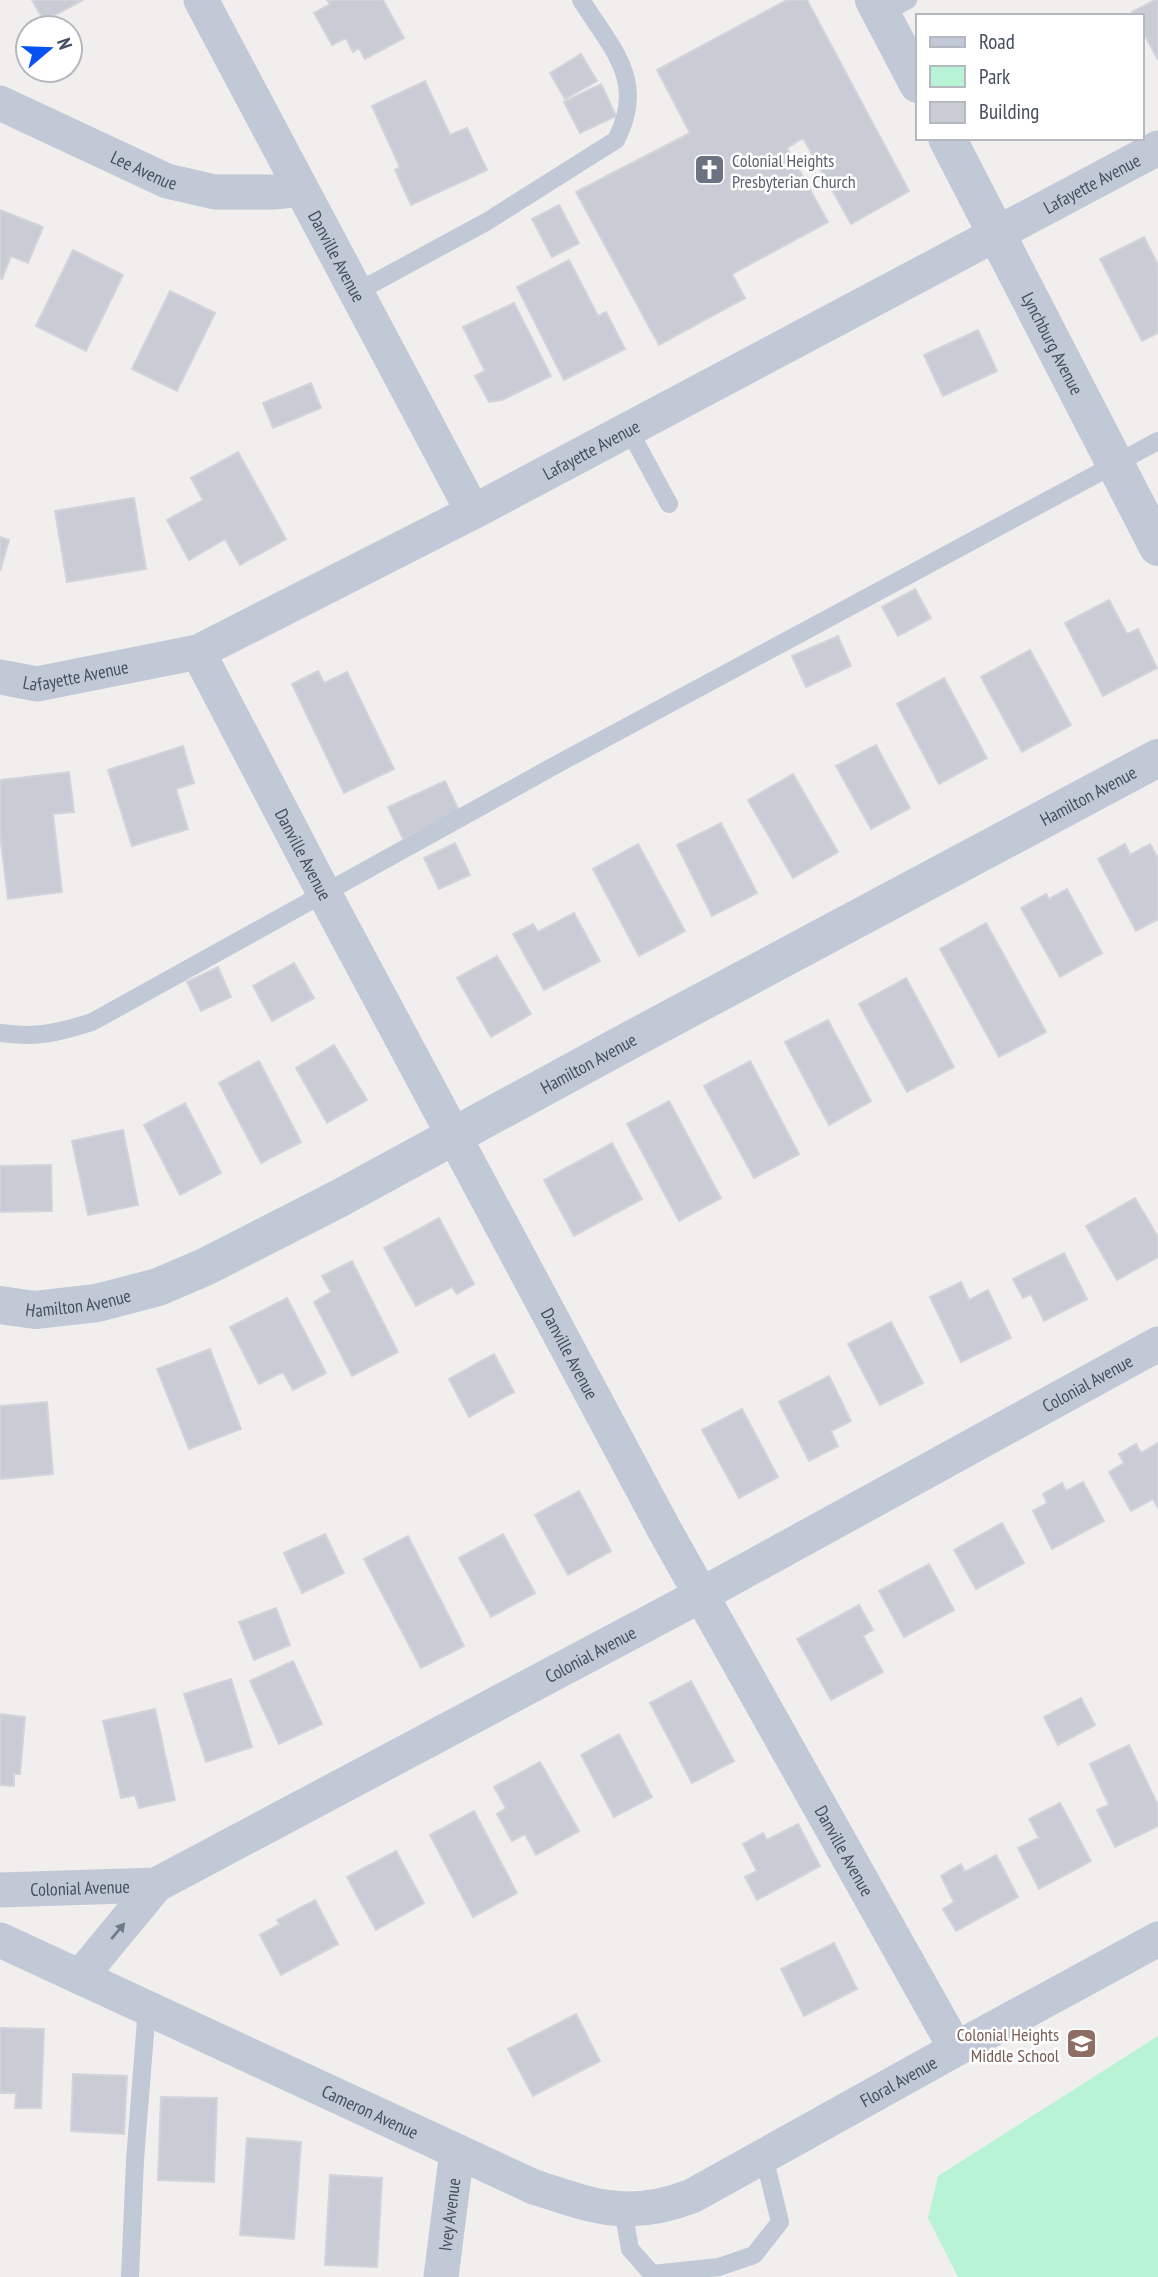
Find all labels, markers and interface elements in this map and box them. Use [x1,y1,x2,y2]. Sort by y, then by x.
north arrow [14,14,84,84]
legend [916,14,1144,140]
text: Road [979,28,1015,55]
text: N [52,35,78,52]
text: Park [979,63,1010,90]
text: Building [979,98,1039,125]
street label: Lee Avenue [107,145,179,194]
street label: Lafayette Avenue [1039,148,1144,218]
place label: Colonial Heights Presbyterian Church [732,149,856,193]
church icon: Colonial Heights Presbyterian Church [692,153,726,187]
street label: Danville Avenue [303,206,371,306]
street label: Lynchburg Avenue [1017,288,1089,398]
street label: Lafayette Avenue [539,414,643,484]
street label: Lafayette Avenue [21,655,130,695]
street label: Hamilton Avenue [1036,760,1140,831]
street label: Danville Avenue [270,804,337,904]
street label: Hamilton Avenue [536,1028,640,1098]
street label: Hamilton Avenue [24,1283,133,1321]
street label: Danville Avenue [536,1304,604,1403]
street label: Colonial Avenue [1038,1349,1136,1417]
street label: Colonial Avenue [541,1620,640,1687]
street label: Danville Avenue [810,1801,879,1900]
street label: Colonial Avenue [30,1874,130,1901]
one-way arrow [110,1922,125,1940]
place label: Colonial Heights Middle School [957,2023,1060,2067]
school or university icon: Colonial Heights Middle School [1065,2027,1099,2061]
street label: Floral Avenue [856,2051,941,2112]
street label: Cameron Avenue [318,2079,422,2144]
street label: Ivey Avenue [433,2177,465,2252]

